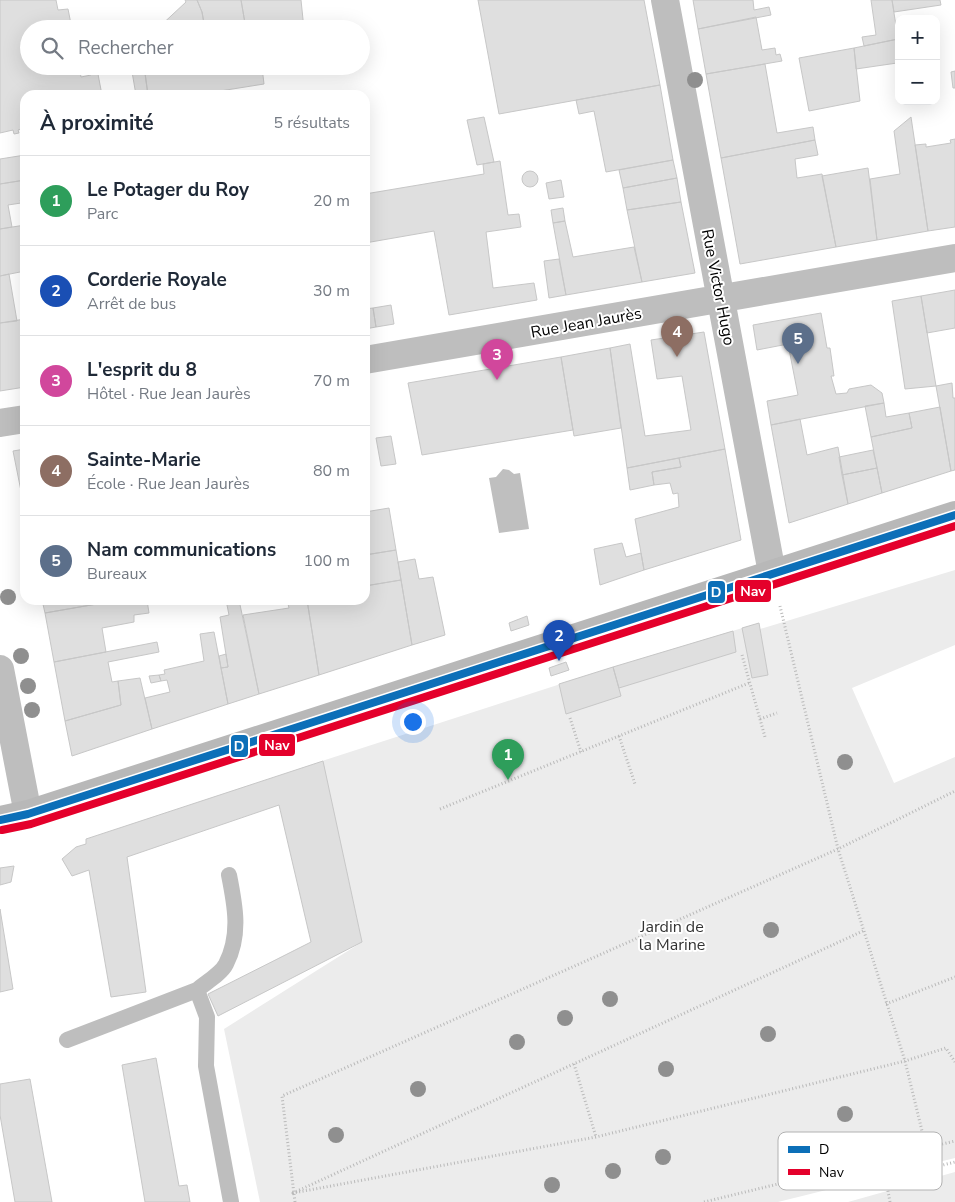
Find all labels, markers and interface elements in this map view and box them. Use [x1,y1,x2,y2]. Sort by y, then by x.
map controls [895,15,940,105]
button: + [895,15,940,60]
search box [20,20,370,75]
icon: search [38,34,66,62]
text: Rechercher [78,35,173,61]
button: − [895,60,940,105]
text: À proximité [40,109,154,137]
text: 5 résultats [274,112,350,134]
text: Le Potager du Roy [87,177,249,203]
text: 1 [51,190,61,212]
text: 20 m [313,190,350,212]
text: Parc [87,203,118,225]
street label: Rue Victor Hugo [696,227,740,347]
text: Corderie Royale [87,267,227,293]
text: 2 [51,280,61,302]
text: 30 m [313,280,350,302]
text: Arrêt de bus [87,293,176,315]
street label: Rue Jean Jaurès [529,302,643,344]
pin: 4 [661,316,693,357]
pin: 5 [782,323,814,364]
pin: 3 [481,339,513,380]
text: L'esprit du 8 [87,357,197,383]
text: 3 [51,370,61,392]
text: 70 m [313,370,350,392]
text: Hôtel · Rue Jean Jaurès [87,383,251,405]
text: Sainte-Marie [87,447,201,473]
text: 4 [51,460,61,482]
text: 80 m [313,460,350,482]
text: École · Rue Jean Jaurès [87,473,250,495]
text: Nam communications [87,537,276,563]
text: 5 [51,550,61,572]
text: 100 m [303,550,350,572]
text: Bureaux [87,563,147,585]
line badge: Nav [734,579,772,603]
line badge: D [707,580,726,604]
text: Nav [740,582,766,601]
text: D [711,583,721,602]
pin: 2 [543,620,575,661]
your location [400,709,426,735]
line badge: Nav [258,733,296,757]
line badge: D [230,734,249,758]
text: Nav [264,736,290,755]
text: D [234,737,244,756]
pin: 1 [492,739,524,780]
park label: Jardin de la Marine [639,916,705,956]
legend [778,1132,942,1190]
text: D [819,1140,829,1159]
text: Nav [819,1163,845,1182]

